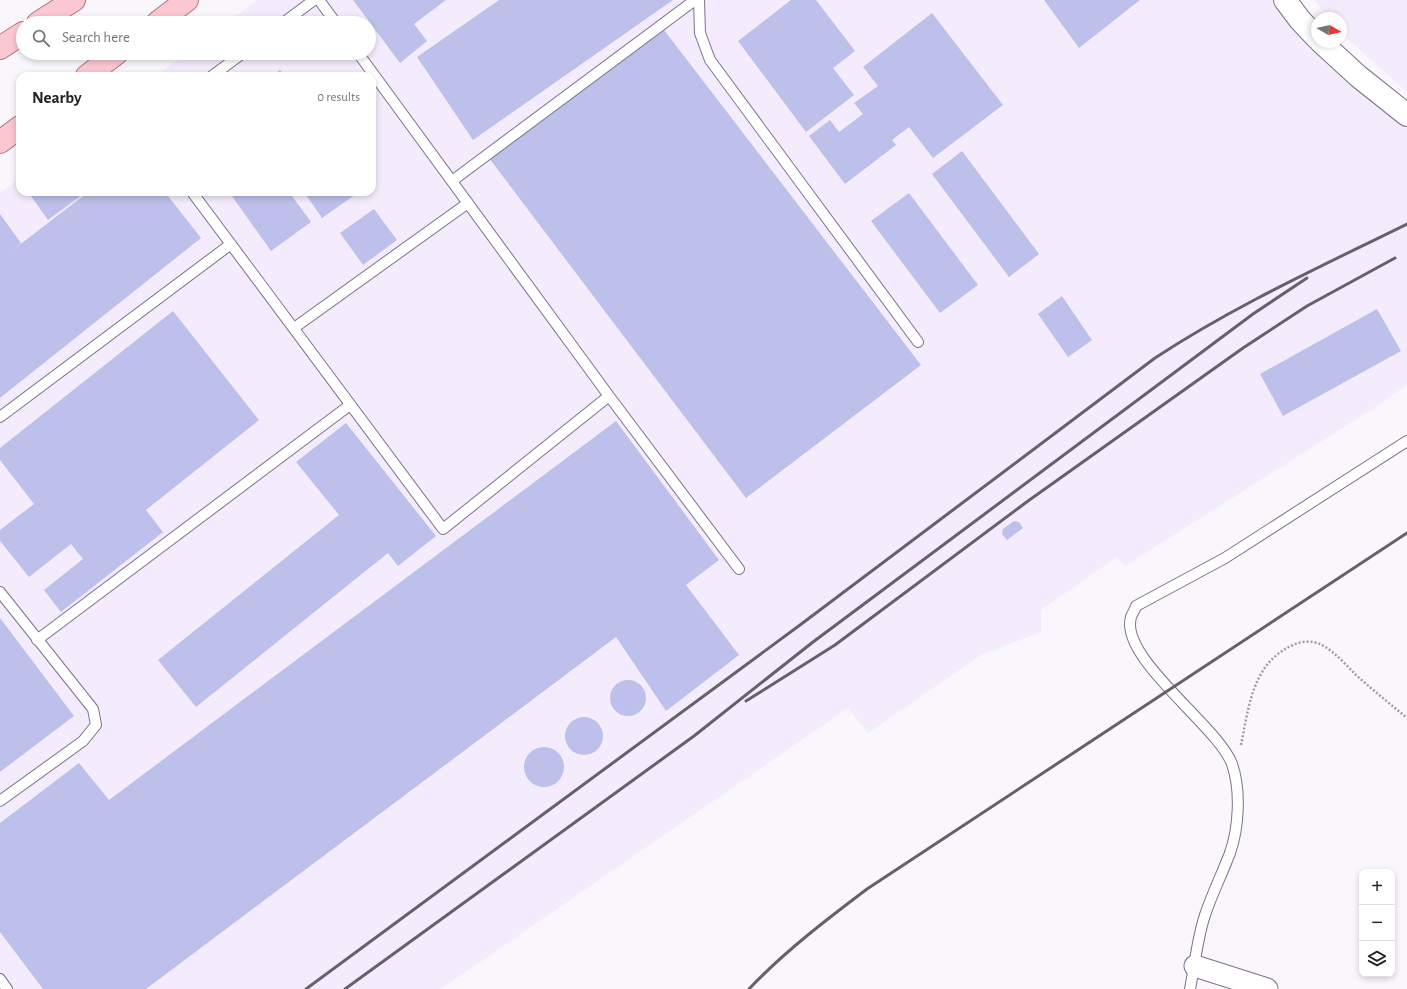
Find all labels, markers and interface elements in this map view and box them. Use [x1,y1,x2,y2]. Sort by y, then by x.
north arrow [1311,12,1347,48]
search box [16,16,376,60]
icon: search [30,27,52,49]
text: Search here [62,30,130,45]
text: Nearby [32,89,82,106]
text: 0 results [317,91,360,104]
map controls [1359,869,1395,977]
button: + [1359,869,1395,905]
button: − [1359,905,1395,941]
button: layers [1359,941,1395,977]

